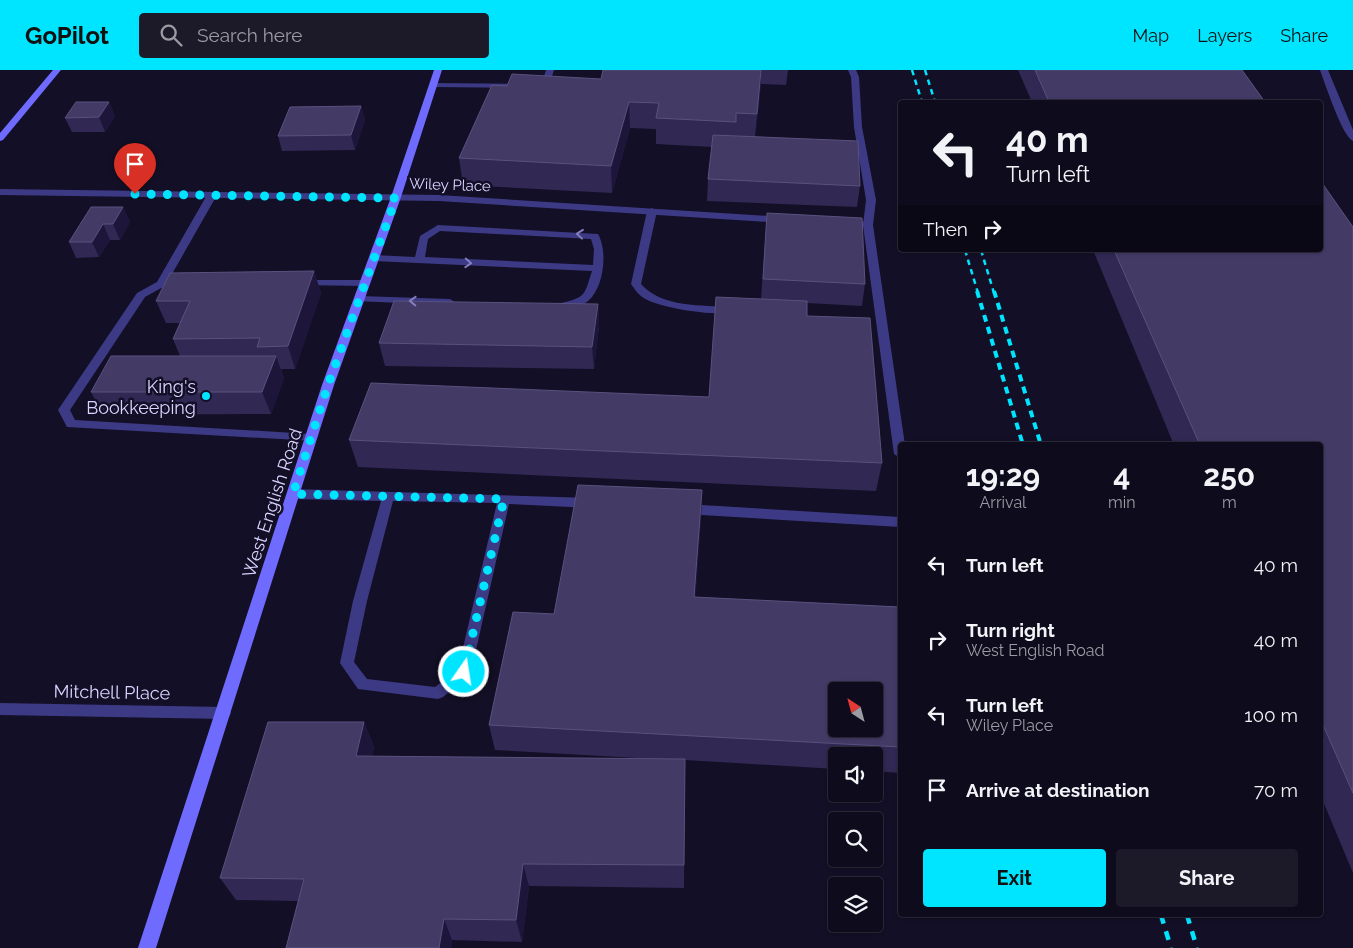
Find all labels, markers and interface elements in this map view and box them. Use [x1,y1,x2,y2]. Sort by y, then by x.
search box [139,13,489,58]
text: GoPilot [25,21,109,50]
icon: search [157,21,185,49]
text: Search here [197,24,303,46]
text: Map [1133,25,1169,46]
text: Layers [1197,25,1252,46]
text: Share [1280,25,1328,46]
text: 40 m [1006,119,1088,160]
icon: left [923,120,988,185]
pin [114,143,156,194]
icon: arrive [121,150,149,178]
text: Turn left [1006,161,1090,187]
street label: Wiley Place [409,175,491,195]
icon: right [978,215,1006,243]
text: Then [923,218,968,240]
one-way arrow [576,229,584,240]
one-way arrow [464,257,472,268]
one-way arrow [409,295,417,306]
place label: King's Bookkeeping [86,376,196,418]
marker: King's Bookkeeping [200,390,212,402]
street label: West English Road [238,426,306,580]
text: 19:29 [966,458,1040,493]
text: 4 [1113,458,1130,493]
text: 250 [1203,458,1255,493]
text: Arrival [980,493,1026,512]
text: min [1108,493,1136,512]
text: m [1222,493,1237,512]
icon: left [923,551,951,579]
text: Turn left [966,554,1043,576]
text: 40 m [1254,554,1298,576]
text: Turn right [966,619,1055,641]
icon: right [923,626,951,654]
text: 40 m [1254,629,1298,651]
text: West English Road [966,641,1104,660]
position arrow [437,645,489,697]
street label: Mitchell Place [54,680,171,704]
north arrow [828,682,882,738]
map controls [828,682,883,932]
text: Turn left [966,694,1043,716]
icon: left [923,701,951,729]
text: 100 m [1244,704,1298,726]
text: Wiley Place [966,716,1053,735]
button: sound [828,747,883,802]
icon: arrive [923,776,951,804]
text: Arrive at destination [966,779,1150,801]
text: 70 m [1254,779,1298,801]
button: search [828,812,883,867]
button: Exit [923,849,1106,907]
button: Share [1116,849,1298,907]
button: layers [828,877,883,932]

